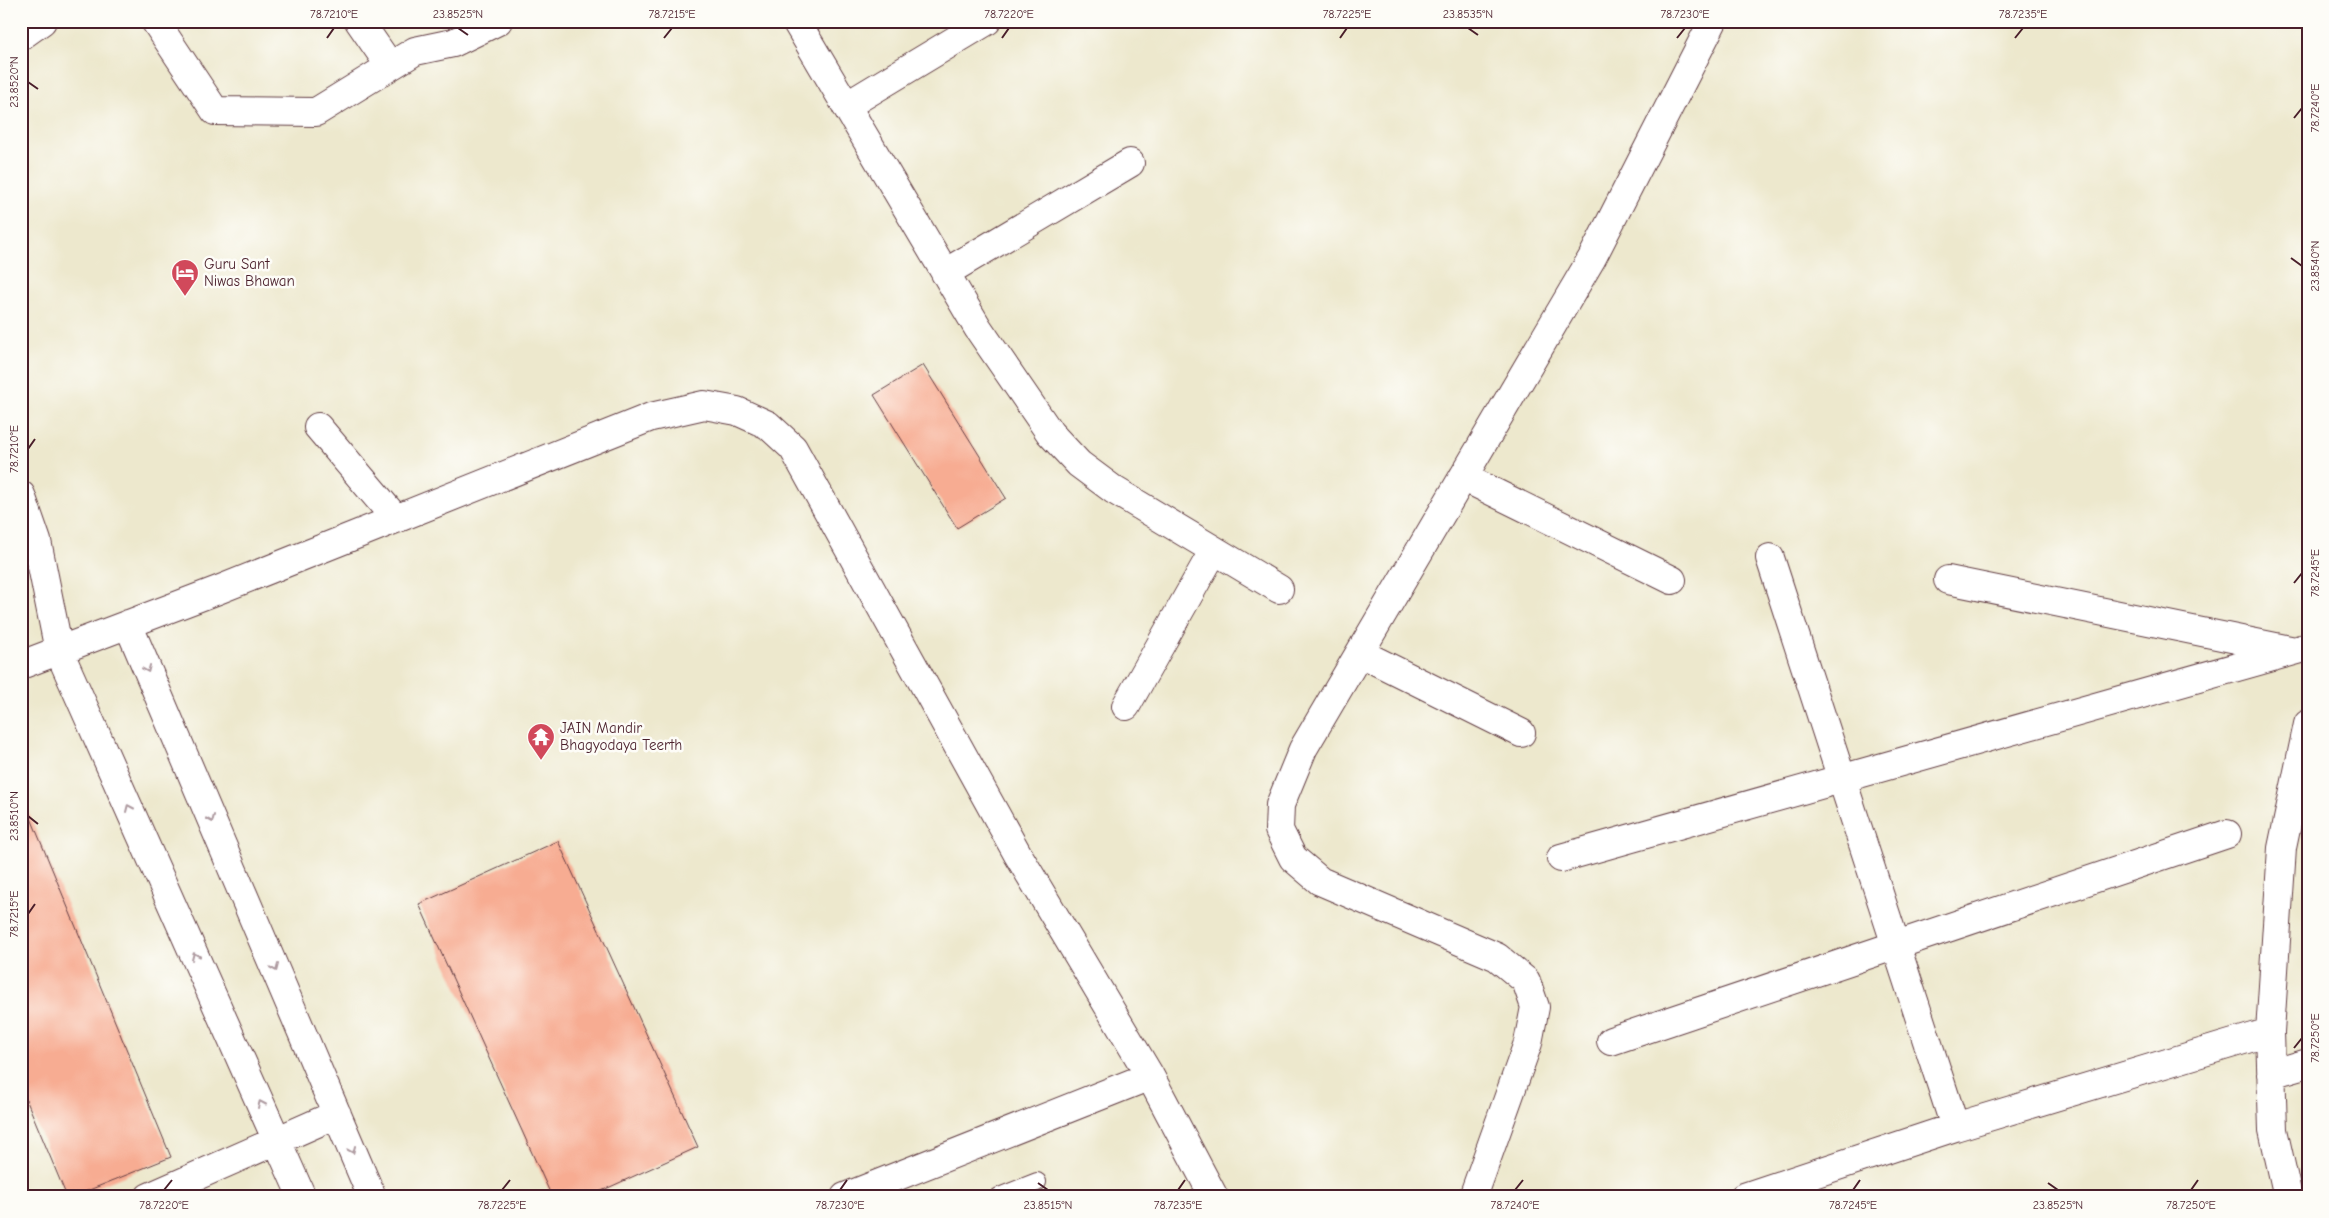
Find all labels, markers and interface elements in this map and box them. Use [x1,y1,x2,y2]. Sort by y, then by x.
text: 78.7210°E [310,7,358,21]
text: 23.8525°N [433,7,483,21]
text: 78.7215°E [648,7,696,21]
text: 78.7220°E [984,7,1034,21]
text: 78.7225°E [1323,7,1371,21]
text: 23.8535°N [1443,7,1493,21]
text: 78.7230°E [1660,7,1710,21]
text: 78.7235°E [1999,7,2047,21]
text: 23.8520°N [7,56,21,108]
text: 78.7240°E [2308,84,2322,132]
text: 23.8540°N [2308,241,2322,291]
place label: Guru Sant Niwas Bhawan [204,255,295,290]
hotel icon: Guru Sant Niwas Bhawan [170,258,200,297]
text: 78.7210°E [7,425,21,473]
text: 78.7245°E [2308,549,2322,597]
one-way arrow [141,664,152,673]
place label: JAIN Mandir Bhagyodaya Teerth [560,719,682,754]
temple icon: JAIN Mandir Bhagyodaya Teerth [526,722,556,761]
text: 23.8510°N [7,791,21,841]
one-way arrow [124,804,135,813]
one-way arrow [204,814,215,823]
text: 78.7215°E [7,890,21,938]
one-way arrow [190,952,201,961]
one-way arrow [268,963,279,972]
text: 78.7250°E [2308,1013,2322,1063]
one-way arrow [257,1100,268,1109]
one-way arrow [346,1145,357,1154]
text: 78.7220°E [139,1198,189,1212]
text: 78.7225°E [478,1198,526,1212]
text: 78.7230°E [815,1198,865,1212]
text: 23.8515°N [1024,1198,1072,1212]
text: 78.7235°E [1154,1198,1202,1212]
text: 78.7240°E [1491,1198,1539,1212]
text: 78.7245°E [1829,1198,1877,1212]
text: 23.8525°N [2033,1198,2083,1212]
text: 78.7250°E [2166,1198,2216,1212]

